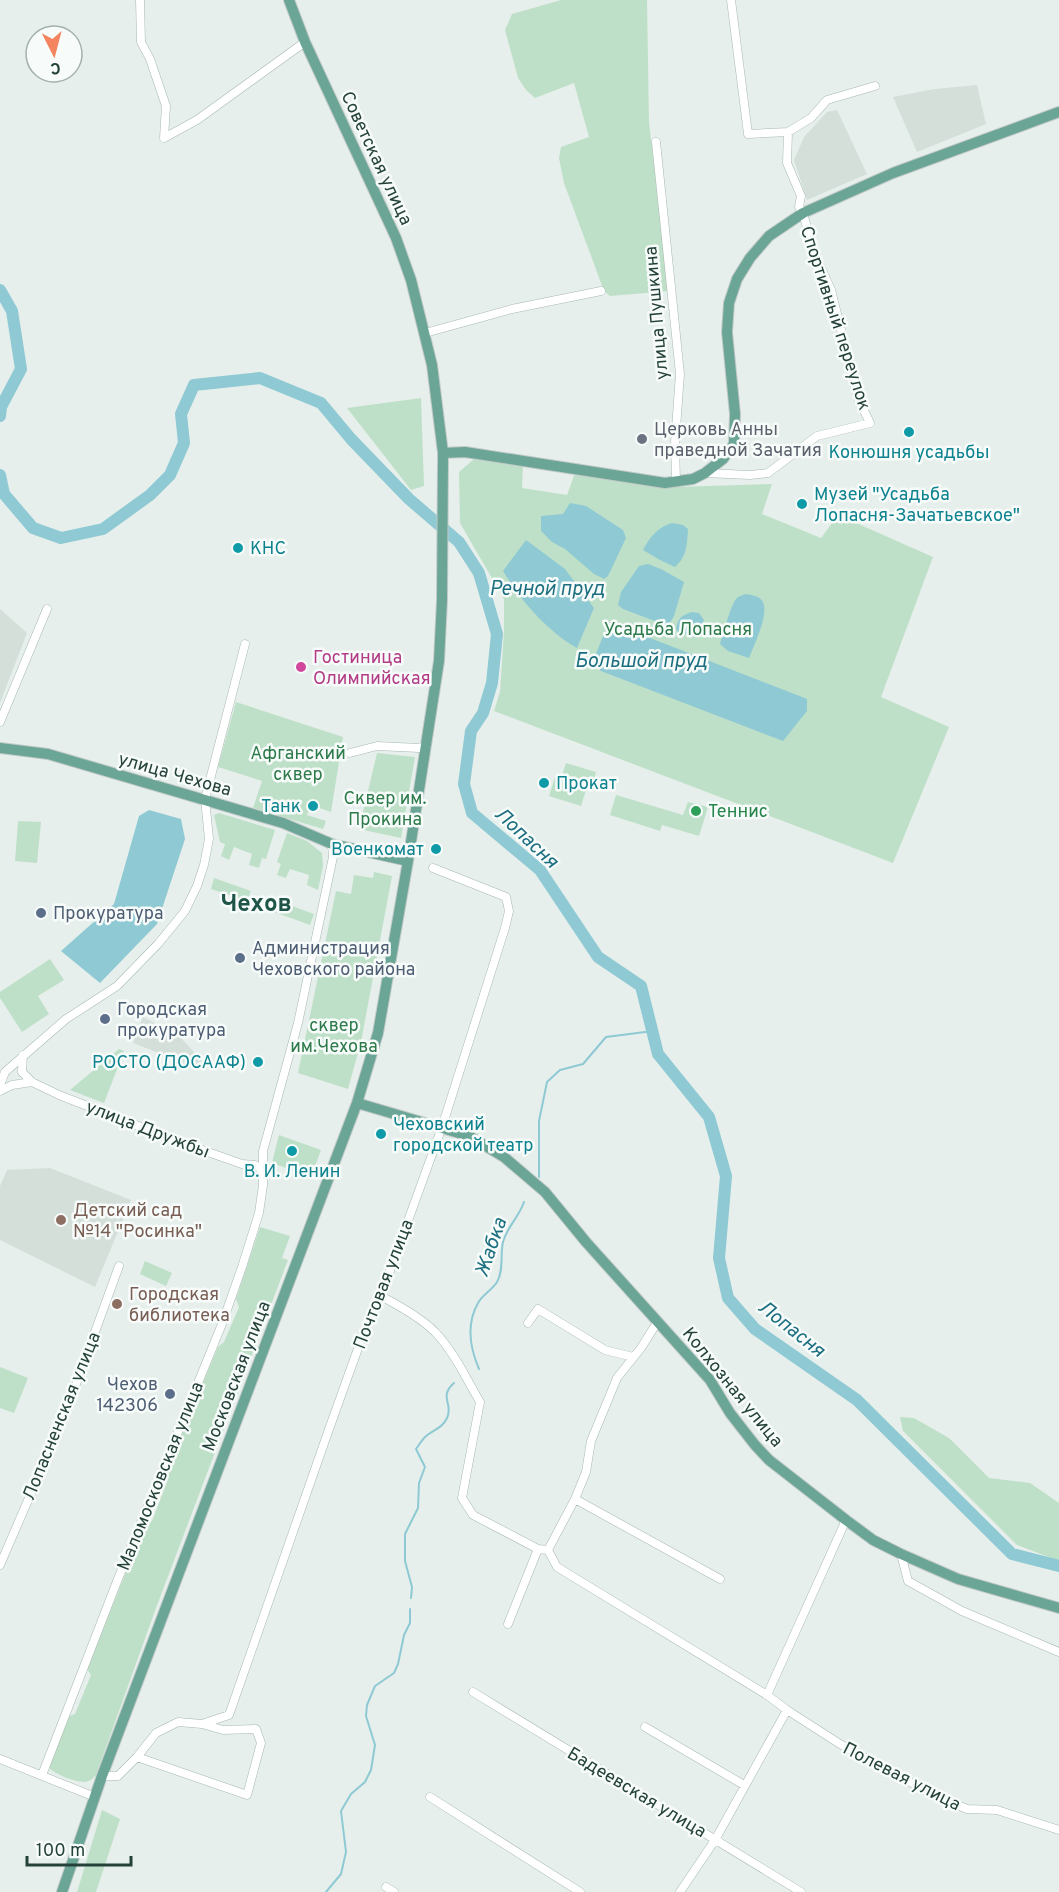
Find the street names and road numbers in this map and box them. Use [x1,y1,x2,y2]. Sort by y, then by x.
street label: Советская улица [335,88,417,229]
street label: Спортивный переулок [794,223,875,414]
street label: улица Пушкина [640,245,675,381]
street label: улица Чехова [115,748,234,803]
street label: улица Дружбы [82,1096,213,1165]
street label: Почтовая улица [349,1216,420,1353]
street label: Московская улица [198,1298,277,1455]
street label: Колхозная улица [676,1323,787,1453]
street label: Лопасненская улица [18,1329,107,1504]
street label: Маломосковская улица [113,1379,210,1574]
street label: Полевая улица [839,1738,964,1817]
street label: Бадеевская улица [562,1743,710,1844]

